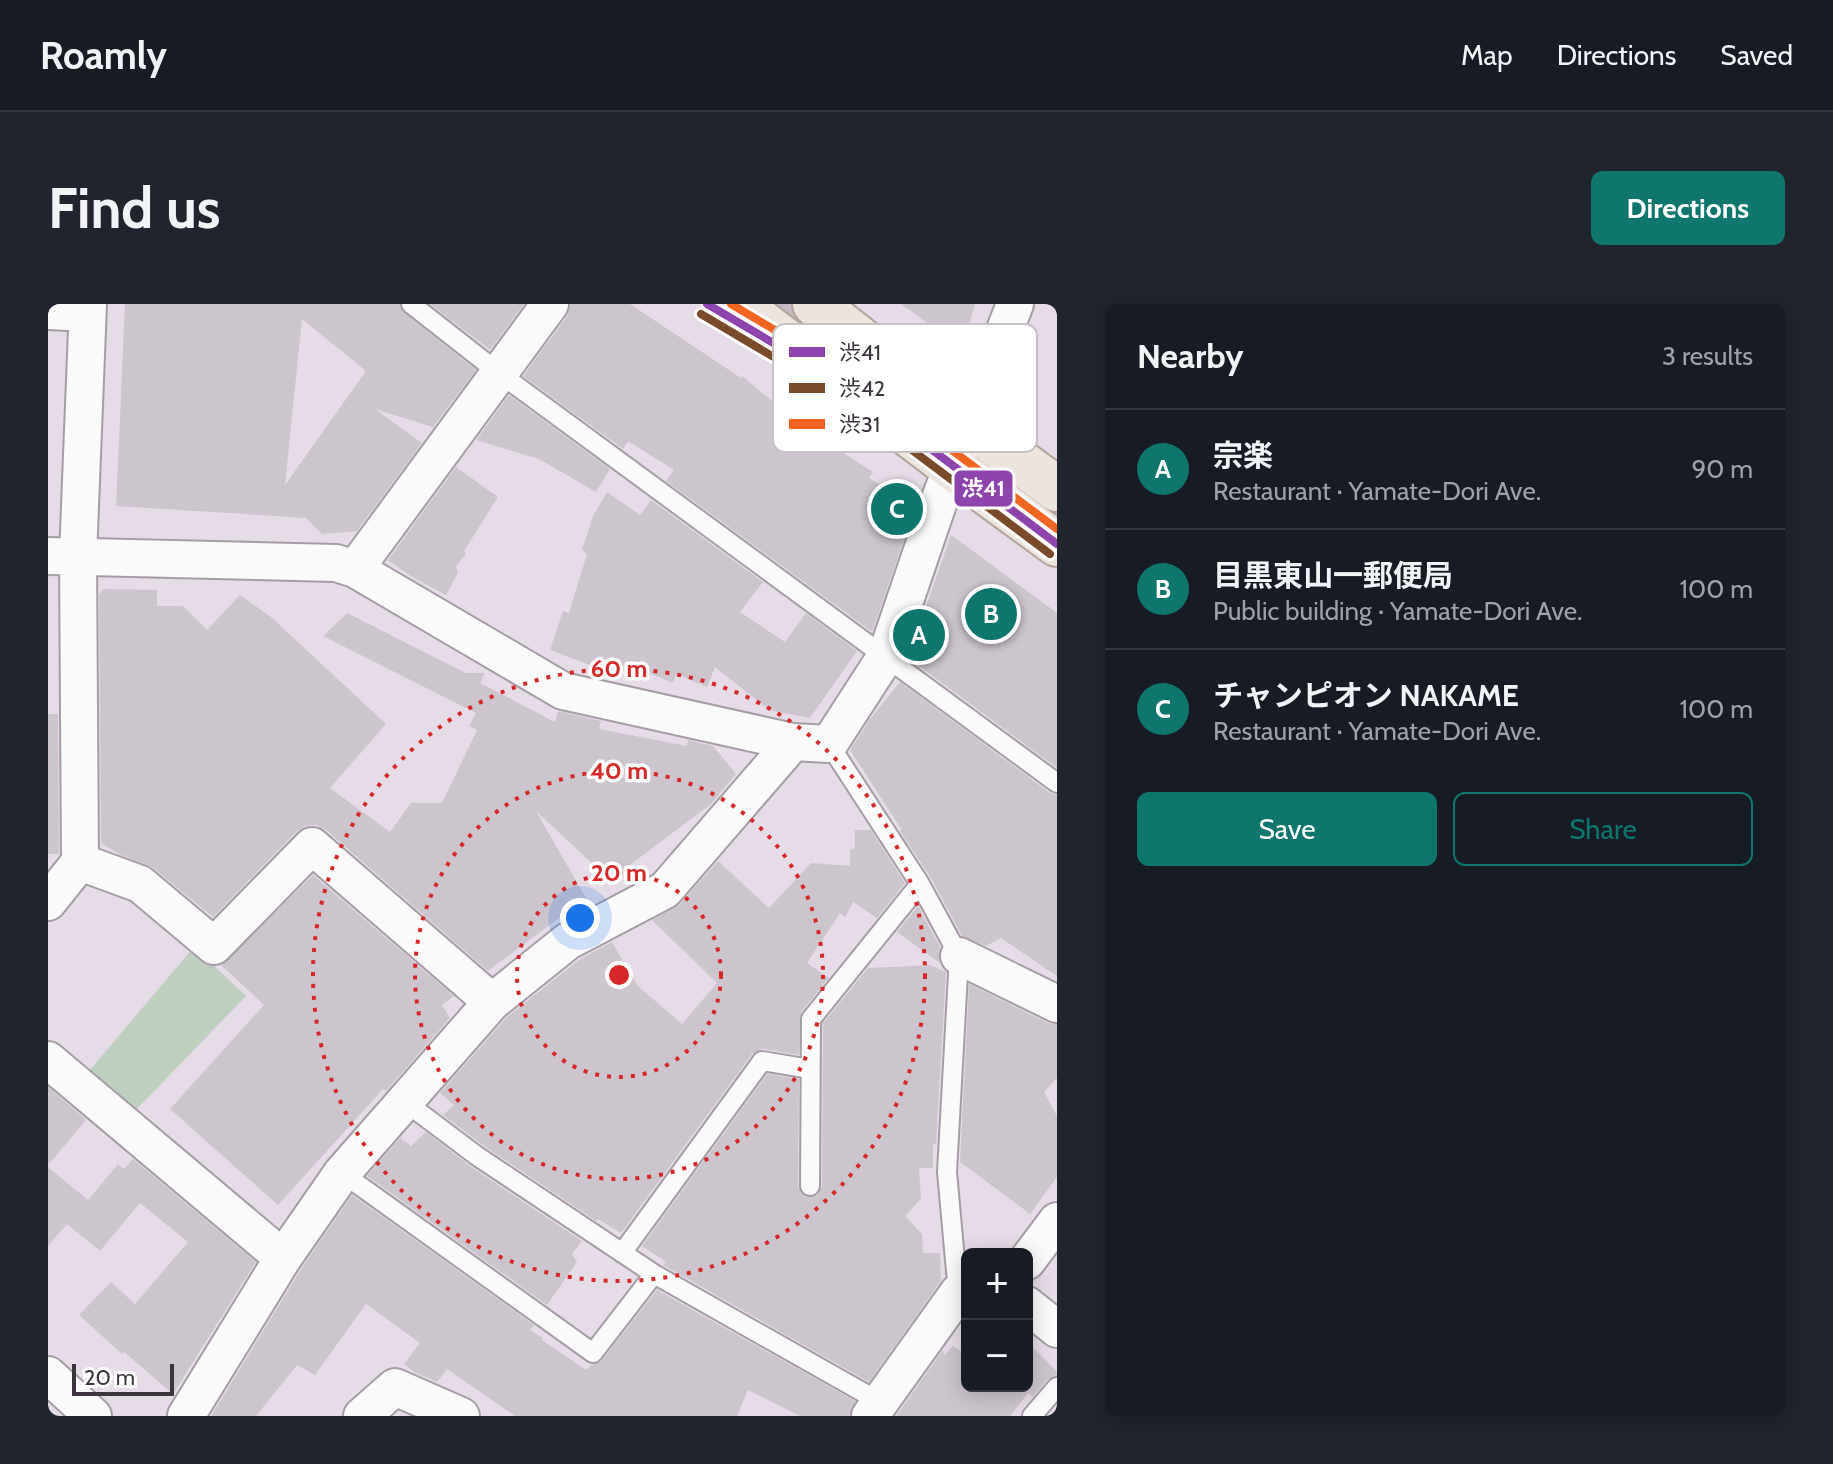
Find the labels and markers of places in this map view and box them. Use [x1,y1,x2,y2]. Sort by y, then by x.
pin: C [871,479,923,539]
pin: B [965,584,1017,644]
pin: A [893,605,945,665]
centre of rings [605,961,633,989]

